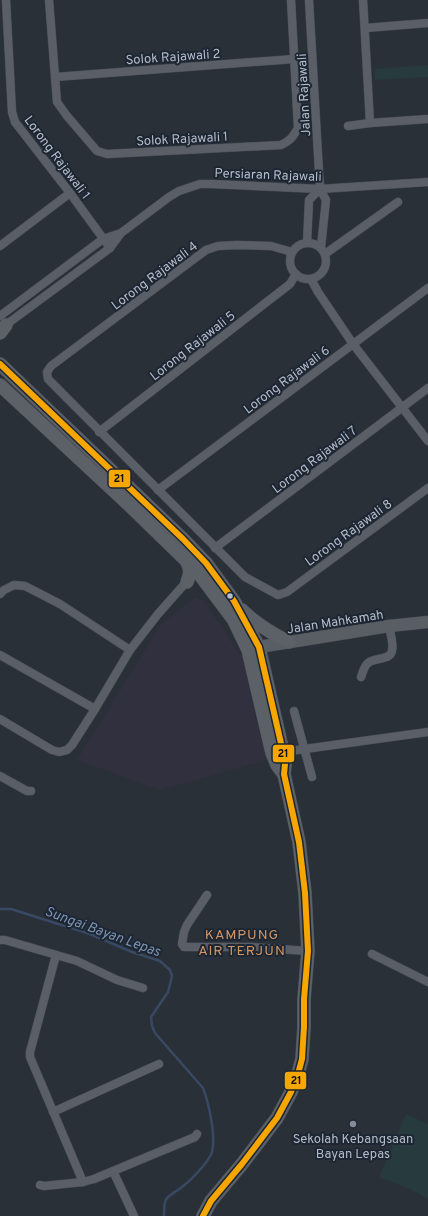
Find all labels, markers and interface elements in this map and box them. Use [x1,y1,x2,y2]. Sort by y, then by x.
street label: Solok Rajawali 2 [125,47,221,69]
street label: Jalan Rajawali [295,53,315,137]
street label: Lorong Rajawali 1 [20,113,93,203]
street label: Solok Rajawali 1 [136,130,228,150]
street label: Persiaran Rajawali [214,166,322,186]
street label: Lorong Rajawali 4 [109,239,201,314]
street label: Lorong Rajawali 5 [147,308,239,385]
street label: Lorong Rajawali 6 [241,343,333,418]
street label: Lorong Rajawali 7 [270,423,361,498]
line badge: 21 [108,469,131,488]
text: 21 [113,472,125,486]
street label: Lorong Rajawali 8 [303,497,396,571]
unlabelled marker [225,591,235,601]
street label: Jalan Mahkamah [286,607,385,639]
line badge: 21 [272,744,295,763]
text: 21 [277,747,289,761]
water label: Sungai Bayan Lepas [42,904,163,961]
district label: KAMPUNG AIR TERJUN [198,927,286,960]
line badge: 21 [284,1071,307,1090]
text: 21 [290,1074,302,1088]
marker: Sekolah Kebangsaan Bayan Lepas [348,1119,358,1129]
place label: Sekolah Kebangsaan Bayan Lepas [293,1132,413,1163]

